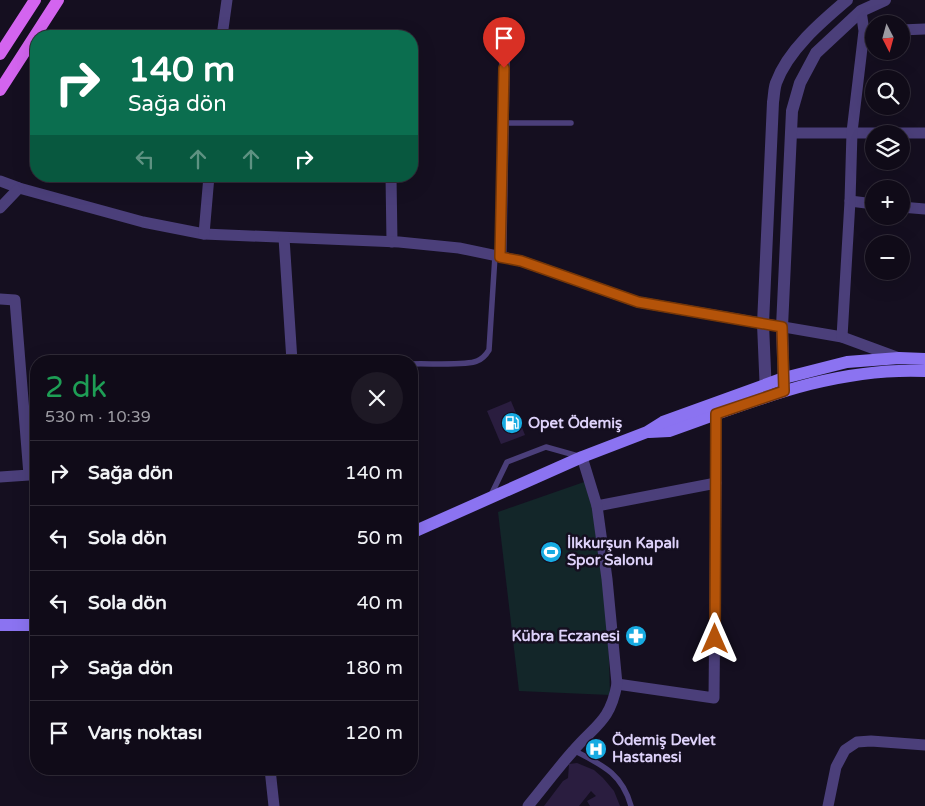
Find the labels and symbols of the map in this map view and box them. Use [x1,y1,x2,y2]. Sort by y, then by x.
north arrow [865,15,910,60]
pin [483,17,525,68]
fuel station icon: Opet Ödemiş [500,411,524,435]
place label: Opet Ödemiş [528,414,622,433]
place label: İlkkurşun Kapalı Spor Salonu [567,534,679,570]
sports icon: İlkkurşun Kapalı Spor Salonu [539,540,563,564]
position arrow [688,612,740,664]
pharmacy icon: Kübra Eczanesi [624,624,648,648]
place label: Kübra Eczanesi [511,627,620,645]
place label: Ödemiş Devlet Hastanesi [612,731,716,766]
hospital icon: Ödemiş Devlet Hastanesi [584,737,608,761]

